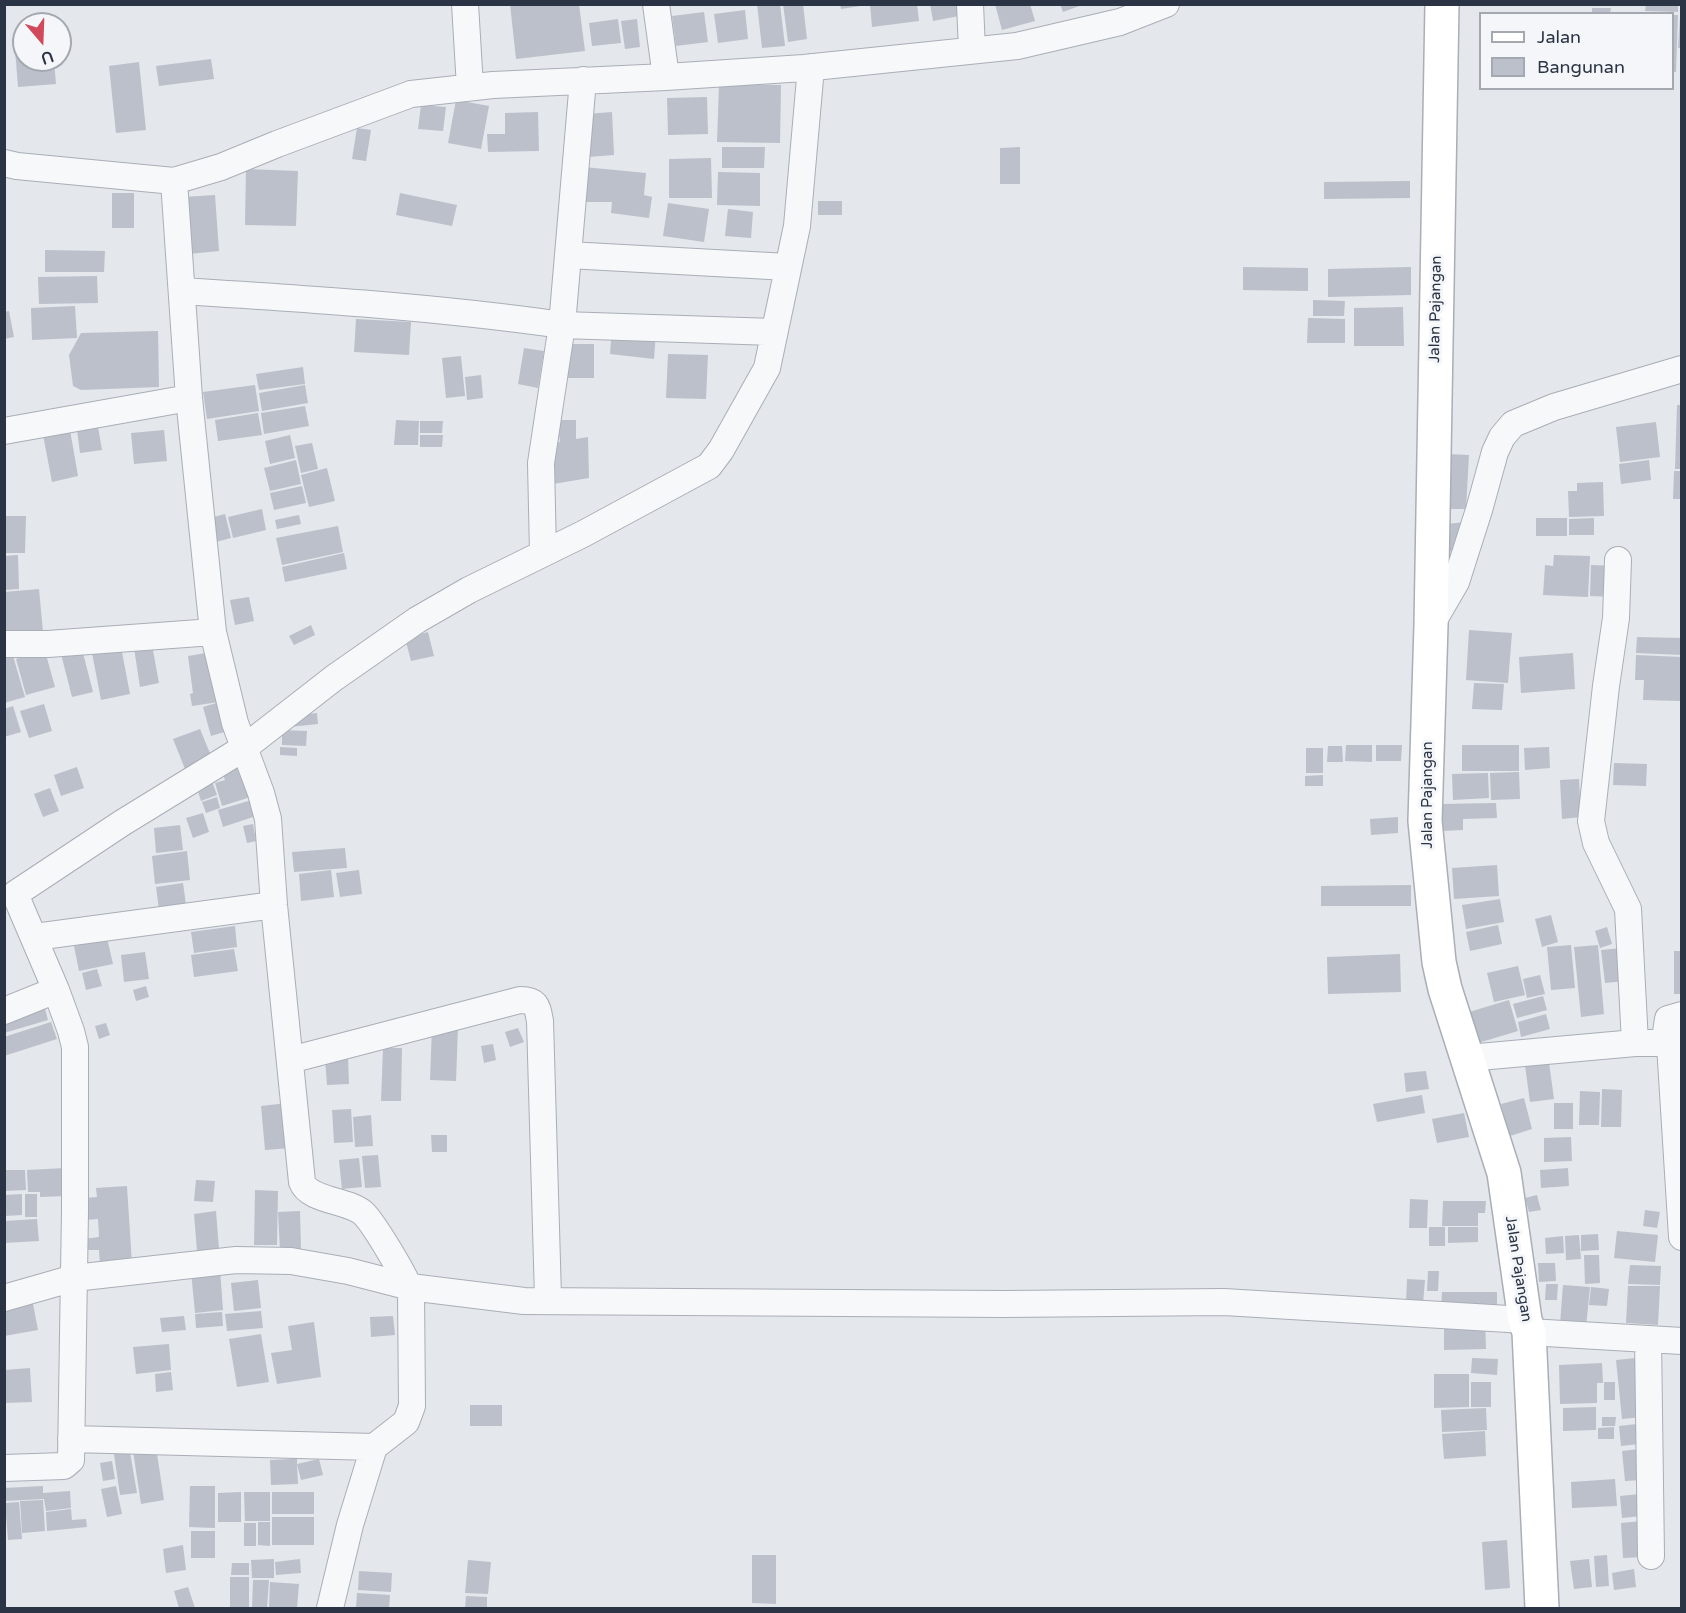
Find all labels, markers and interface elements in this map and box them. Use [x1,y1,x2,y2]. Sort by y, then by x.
north arrow [12,12,72,72]
legend [1479,12,1674,90]
text: Jalan [1537,26,1581,48]
text: U [38,46,56,69]
text: Bangunan [1537,56,1625,78]
street label: Jalan Pajangan [1426,255,1446,363]
street label: Jalan Pajangan [1419,741,1437,849]
street label: Jalan Pajangan [1501,1215,1535,1323]

